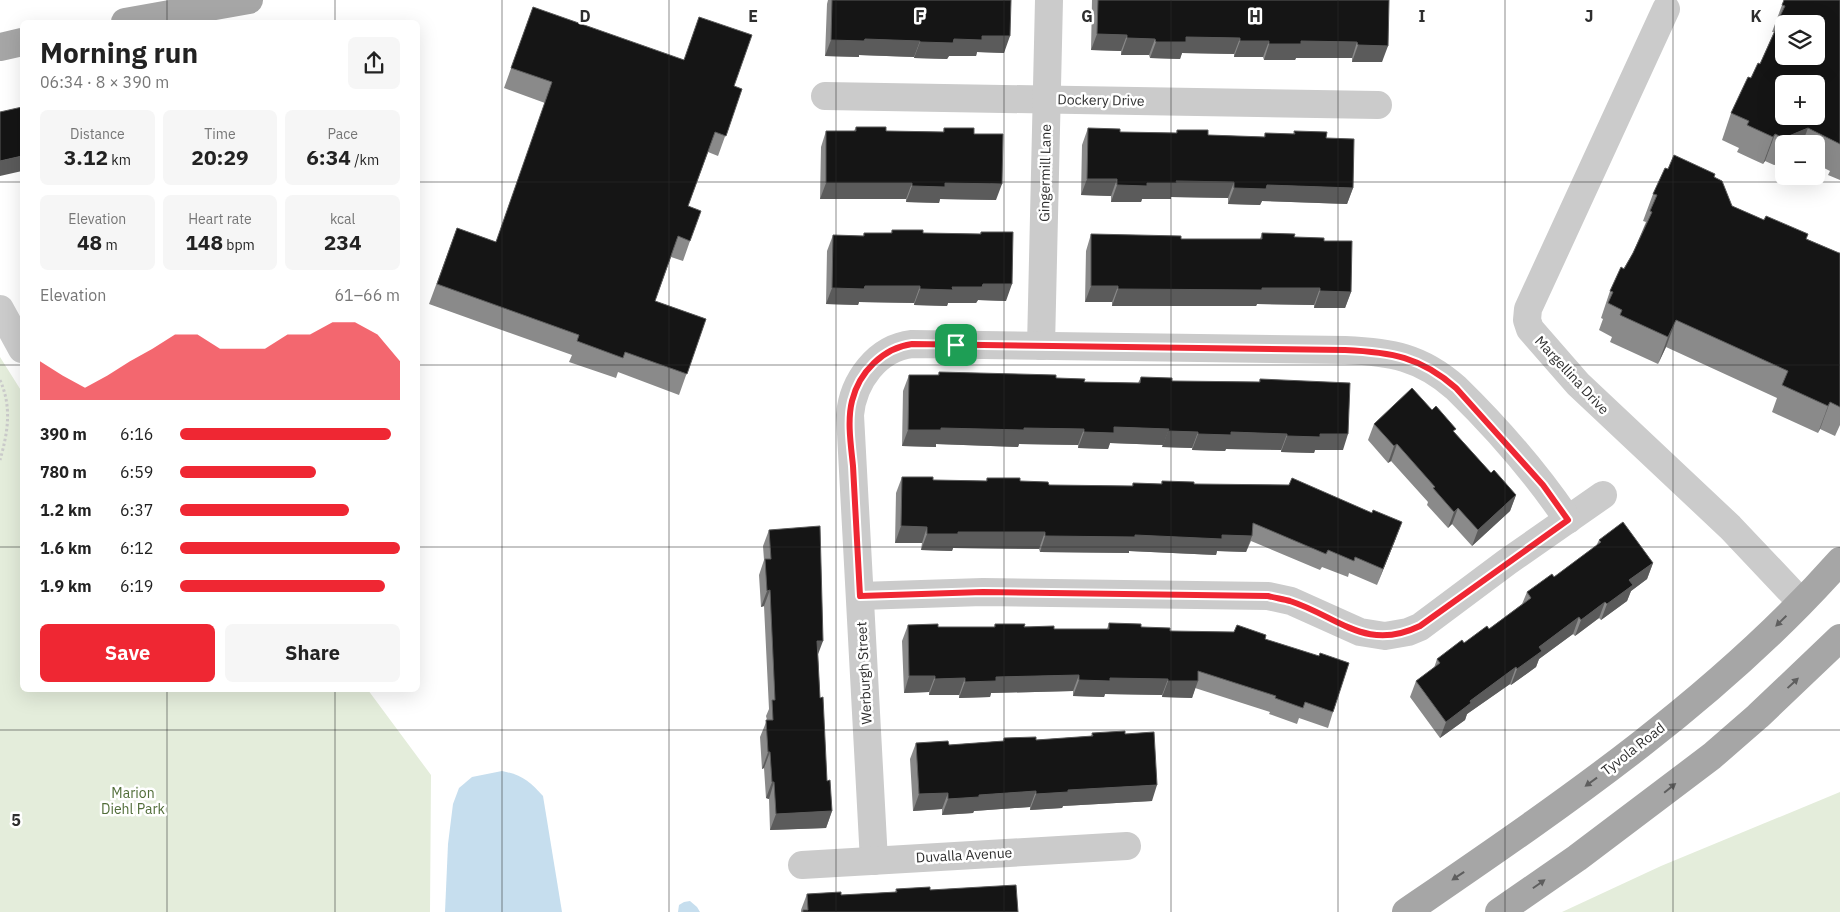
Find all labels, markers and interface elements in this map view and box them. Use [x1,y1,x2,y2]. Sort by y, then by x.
text: D [579,6,591,26]
text: E [748,6,758,26]
text: F [915,6,925,26]
text: G [1081,6,1093,26]
text: H [1249,6,1261,26]
text: I [1419,6,1426,26]
text: J [1585,6,1593,26]
text: K [1750,6,1762,26]
map controls [1775,15,1825,185]
button: layers [1775,15,1825,65]
text: Morning run [40,34,198,71]
button: share [348,37,400,89]
text: 06:34 · 8 × 390 m [40,72,169,92]
button: + [1775,75,1825,125]
street label: Dockery Drive [1057,90,1145,110]
street label: Gingermill Lane [1035,124,1055,222]
text: Distance [70,125,125,143]
text: Time [204,125,236,143]
text: Pace [327,125,358,143]
button: − [1775,135,1825,185]
text: 3.12 [64,143,108,171]
text: 20:29 [191,143,249,171]
text: 6:34 [306,143,351,171]
text: km [108,151,131,169]
text: /km [351,151,379,169]
text: Elevation [68,210,126,228]
text: Heart rate [188,210,252,228]
text: kcal [330,210,355,228]
text: 48 [77,228,102,256]
text: 148 [185,228,223,256]
text: 234 [324,228,362,256]
text: m [102,236,118,254]
text: bpm [223,236,255,254]
text: Elevation [40,285,106,305]
text: 61–66 m [334,285,400,305]
pin [935,324,977,366]
icon: arrive [942,331,970,359]
street label: Margellina Drive [1531,332,1613,418]
text: 390 m [40,424,87,444]
text: 6:16 [120,424,153,444]
text: 780 m [40,462,87,482]
text: 6:59 [120,462,153,482]
text: 1.2 km [40,500,91,520]
text: 6:37 [120,500,153,520]
text: 1.6 km [40,538,91,558]
text: 6:12 [120,538,153,558]
text: 1.9 km [40,576,91,596]
text: 6:19 [120,576,153,596]
one-way arrow [1776,615,1788,627]
street label: Werburgh Street [852,621,876,725]
button: Save [40,624,215,682]
button: Share [225,624,400,682]
one-way arrow [1787,677,1799,689]
street label: Tyvola Road [1598,719,1668,779]
one-way arrow [1585,777,1598,788]
one-way arrow [1663,783,1676,794]
park label: Marion Diehl Park [101,784,166,818]
text: 5 [11,810,21,830]
street label: Duvalla Avenue [915,843,1013,867]
one-way arrow [1451,871,1465,881]
one-way arrow [1532,879,1546,889]

